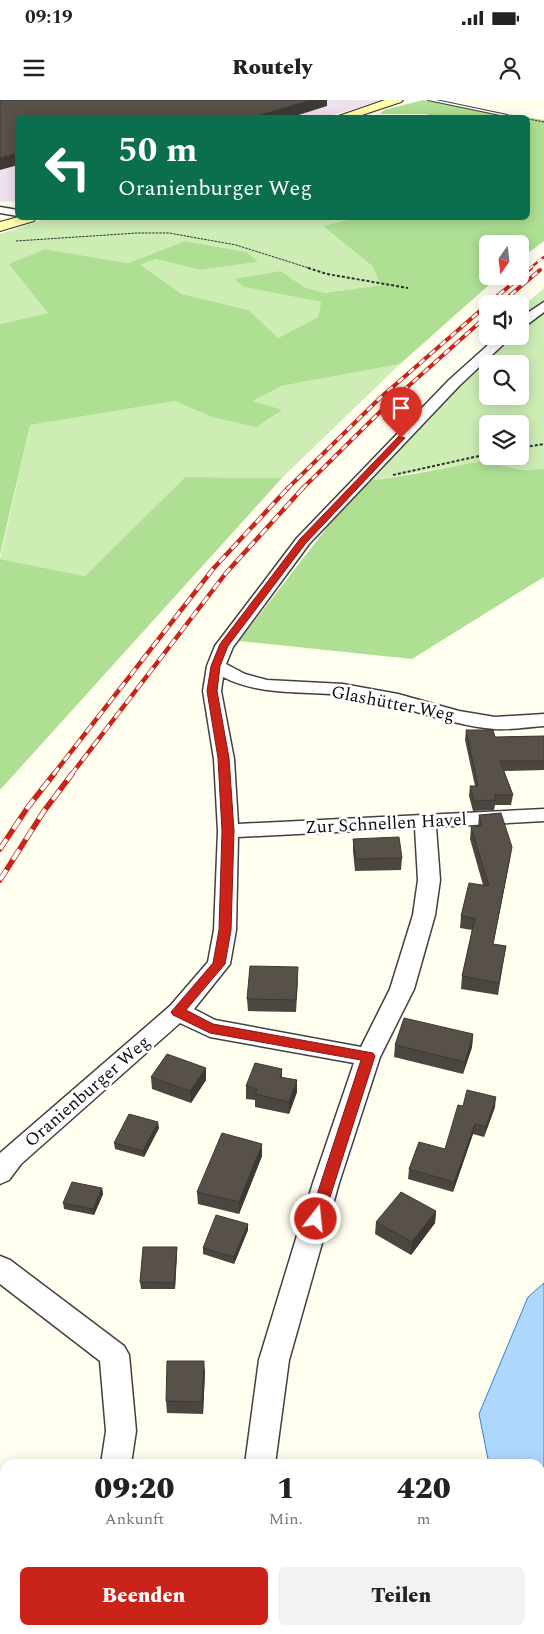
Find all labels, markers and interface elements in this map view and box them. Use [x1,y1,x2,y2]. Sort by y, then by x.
text: 09:19 [25,3,73,32]
text: Routely [232,51,312,84]
icon: menu [20,54,48,82]
icon: person [496,54,524,82]
text: 50 m [118,124,198,177]
icon: left [35,135,100,200]
text: Oranienburger Weg [118,172,312,205]
north arrow [479,235,529,285]
map controls [479,235,529,465]
button: sound [479,295,529,345]
button: search [479,355,529,405]
pin [380,387,422,438]
icon: arrive [387,394,415,422]
button: layers [479,415,529,465]
street label: Glashütter Weg [329,678,457,729]
street label: Zur Schnellen Havel [304,806,468,841]
street label: Oranienburger Weg [19,1029,156,1154]
position arrow [289,1192,341,1244]
text: 09:20 [94,1466,175,1512]
text: 1 [277,1466,295,1512]
text: 420 [397,1466,451,1512]
text: Ankunft [105,1507,164,1531]
text: Min. [269,1507,303,1531]
text: m [417,1507,431,1531]
button: Beenden [20,1567,268,1625]
button: Teilen [278,1567,525,1625]

